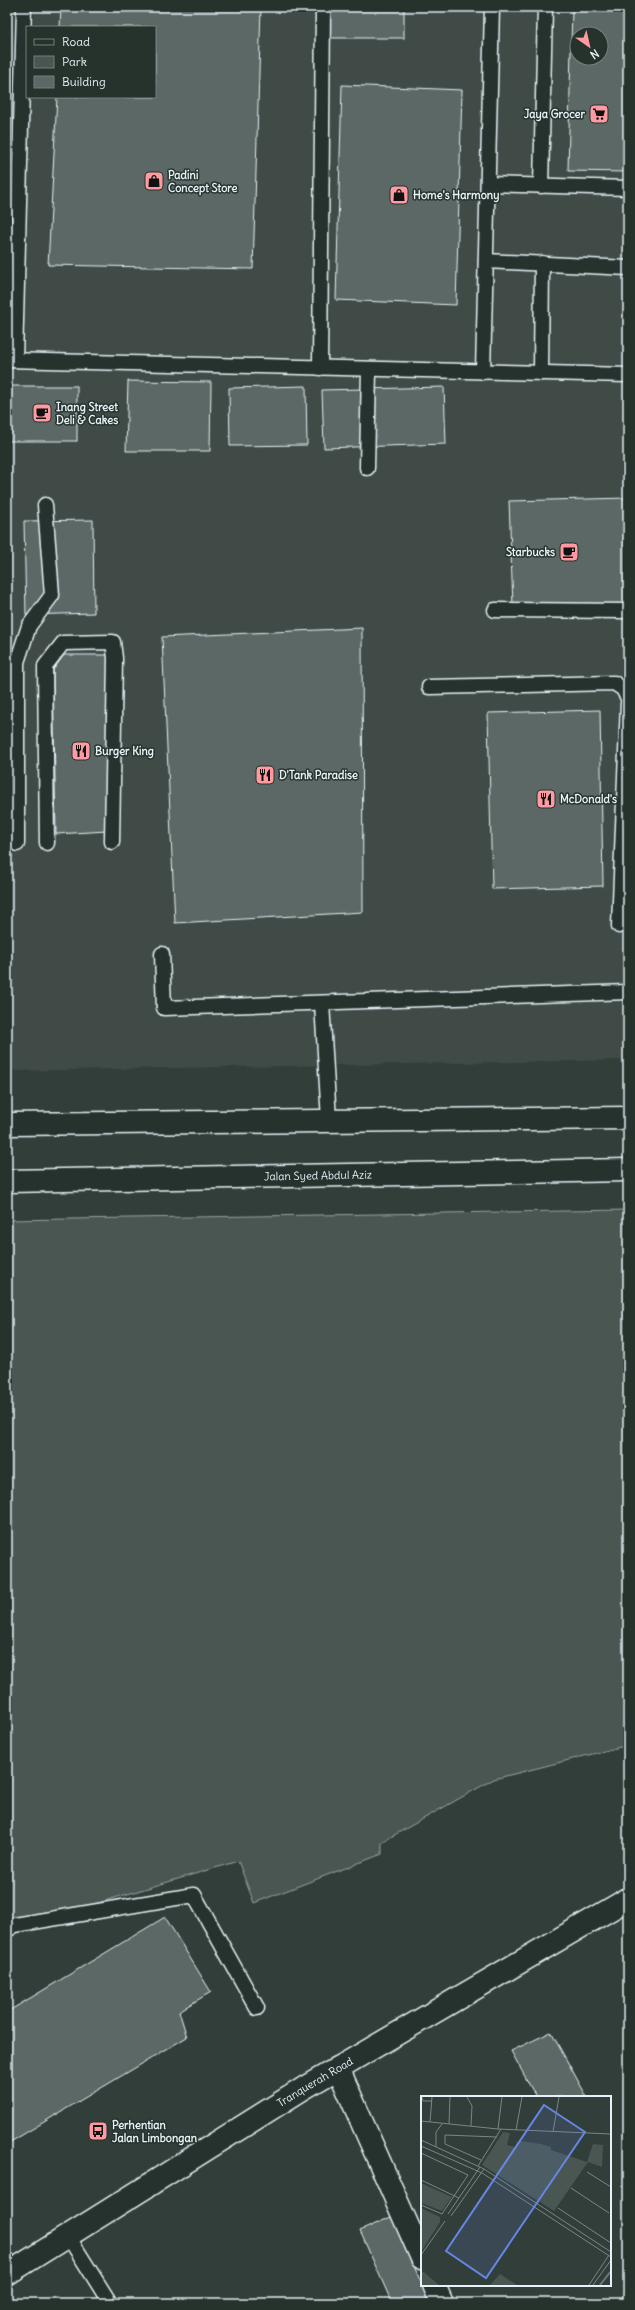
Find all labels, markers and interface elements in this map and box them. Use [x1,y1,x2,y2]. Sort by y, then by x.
legend [26,26,156,98]
north arrow [569,26,609,66]
text: Road [62,34,90,49]
text: N [588,46,602,62]
text: Park [62,54,87,69]
text: Building [62,74,106,89]
supermarket icon: Jaya Grocer [588,103,610,125]
place label: Jaya Grocer [524,107,586,122]
place label: Padini Concept Store [168,168,238,196]
shop icon: Padini Concept Store [143,170,165,192]
shop icon: Home's Harmony [388,184,410,206]
place label: Home's Harmony [413,188,499,203]
place label: Inang Street Deli & Cakes [56,400,118,427]
cafe icon: Inang Street Deli & Cakes [31,402,53,424]
cafe icon: Starbucks [558,541,580,563]
place label: Starbucks [506,545,555,559]
restaurant icon: Burger King [70,740,92,762]
place label: Burger King [95,744,154,759]
restaurant icon: D'Tank Paradise [254,764,276,786]
place label: D'Tank Paradise [279,768,358,782]
restaurant icon: McDonald's [535,788,557,810]
place label: McDonald's [560,792,617,806]
street label: Jalan Syed Abdul Aziz [264,1168,372,1183]
street label: Tranquerah Road [275,2054,356,2110]
inset map [421,2096,611,2286]
place label: Perhentian Jalan Limbongan [112,2118,198,2146]
bus stop icon: Perhentian Jalan Limbongan [87,2120,109,2142]

